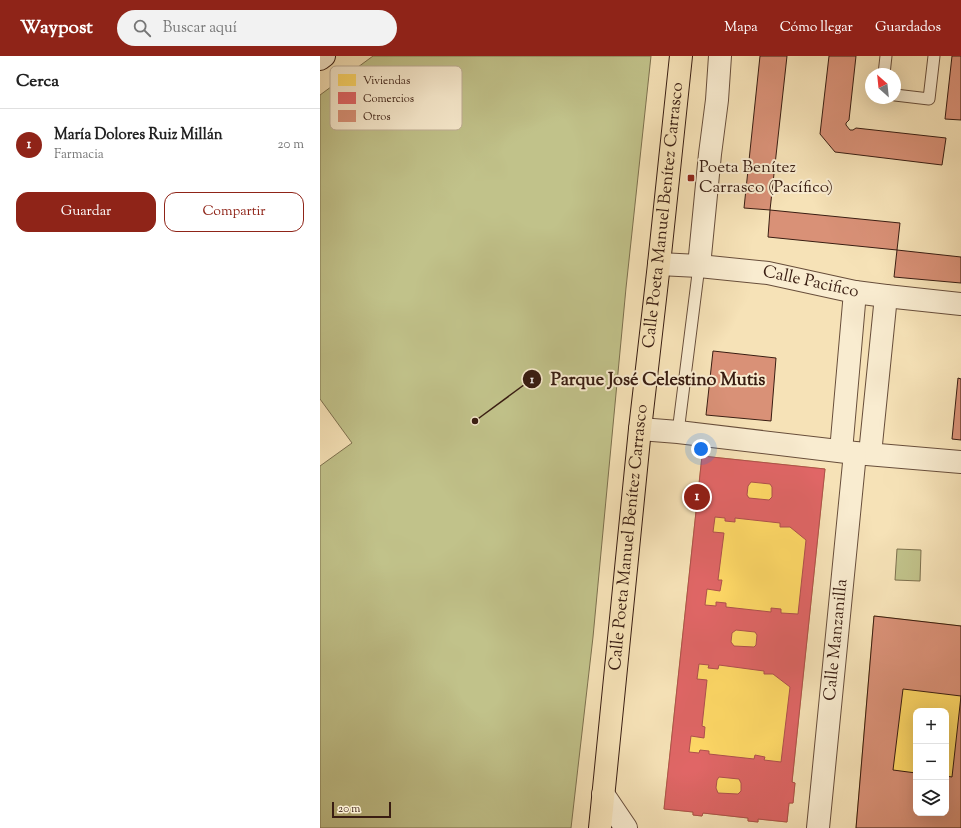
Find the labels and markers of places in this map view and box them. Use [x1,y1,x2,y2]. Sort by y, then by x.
place label: Poeta Benítez Carrasco (Pacífico) [699,156,833,200]
marker: Poeta Benítez Carrasco (Pacífico) [686,173,696,183]
callout: Parque José Celestino Mutis [522,364,773,394]
pin: 1 [684,482,710,512]

